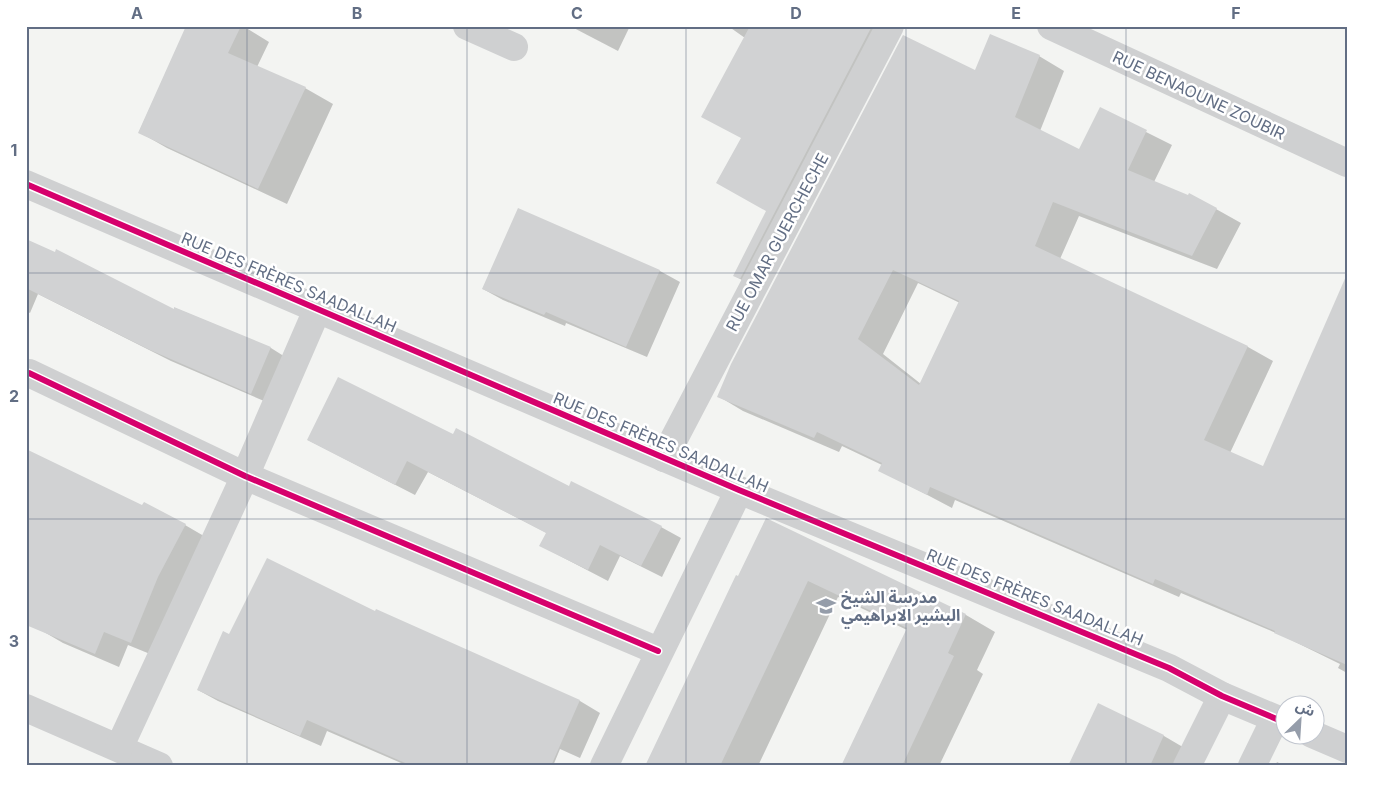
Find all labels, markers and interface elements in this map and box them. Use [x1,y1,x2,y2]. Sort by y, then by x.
text: A [131,3,143,23]
text: B [352,3,362,23]
text: C [571,3,583,23]
text: D [790,3,802,23]
text: E [1011,3,1021,23]
text: F [1231,3,1241,23]
street label: RUE BENAOUNE ZOUBIR [1110,46,1288,144]
text: 1 [11,140,17,160]
street label: RUE OMAR GUERCHECHE [721,149,833,335]
street label: RUE DES FRÈRES SAADALLAH [178,227,400,337]
text: 2 [9,386,19,406]
street label: RUE DES FRÈRES SAADALLAH [550,387,772,497]
street label: RUE DES FRÈRES SAADALLAH [924,544,1146,650]
place label: مدرسة الشيخ البشير الابراهيمي [841,587,960,629]
school or university icon: مدرسة الشيخ البشير الابراهيمي [815,595,837,617]
text: 3 [9,631,19,651]
north arrow [1276,694,1326,744]
text: ش [1293,696,1318,720]

